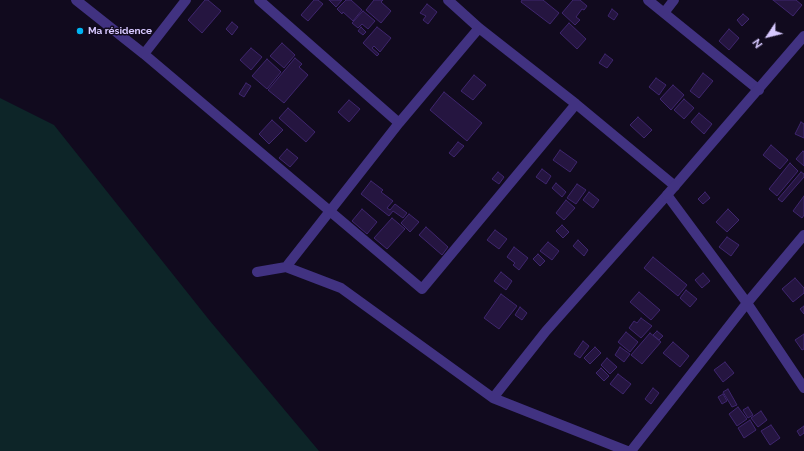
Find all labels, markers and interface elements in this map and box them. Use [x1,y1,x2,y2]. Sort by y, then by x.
north arrow [748,16,788,56]
place label: Ma résidence [88,25,152,37]
marker: Ma résidence [75,26,85,36]
text: N [750,36,765,50]

